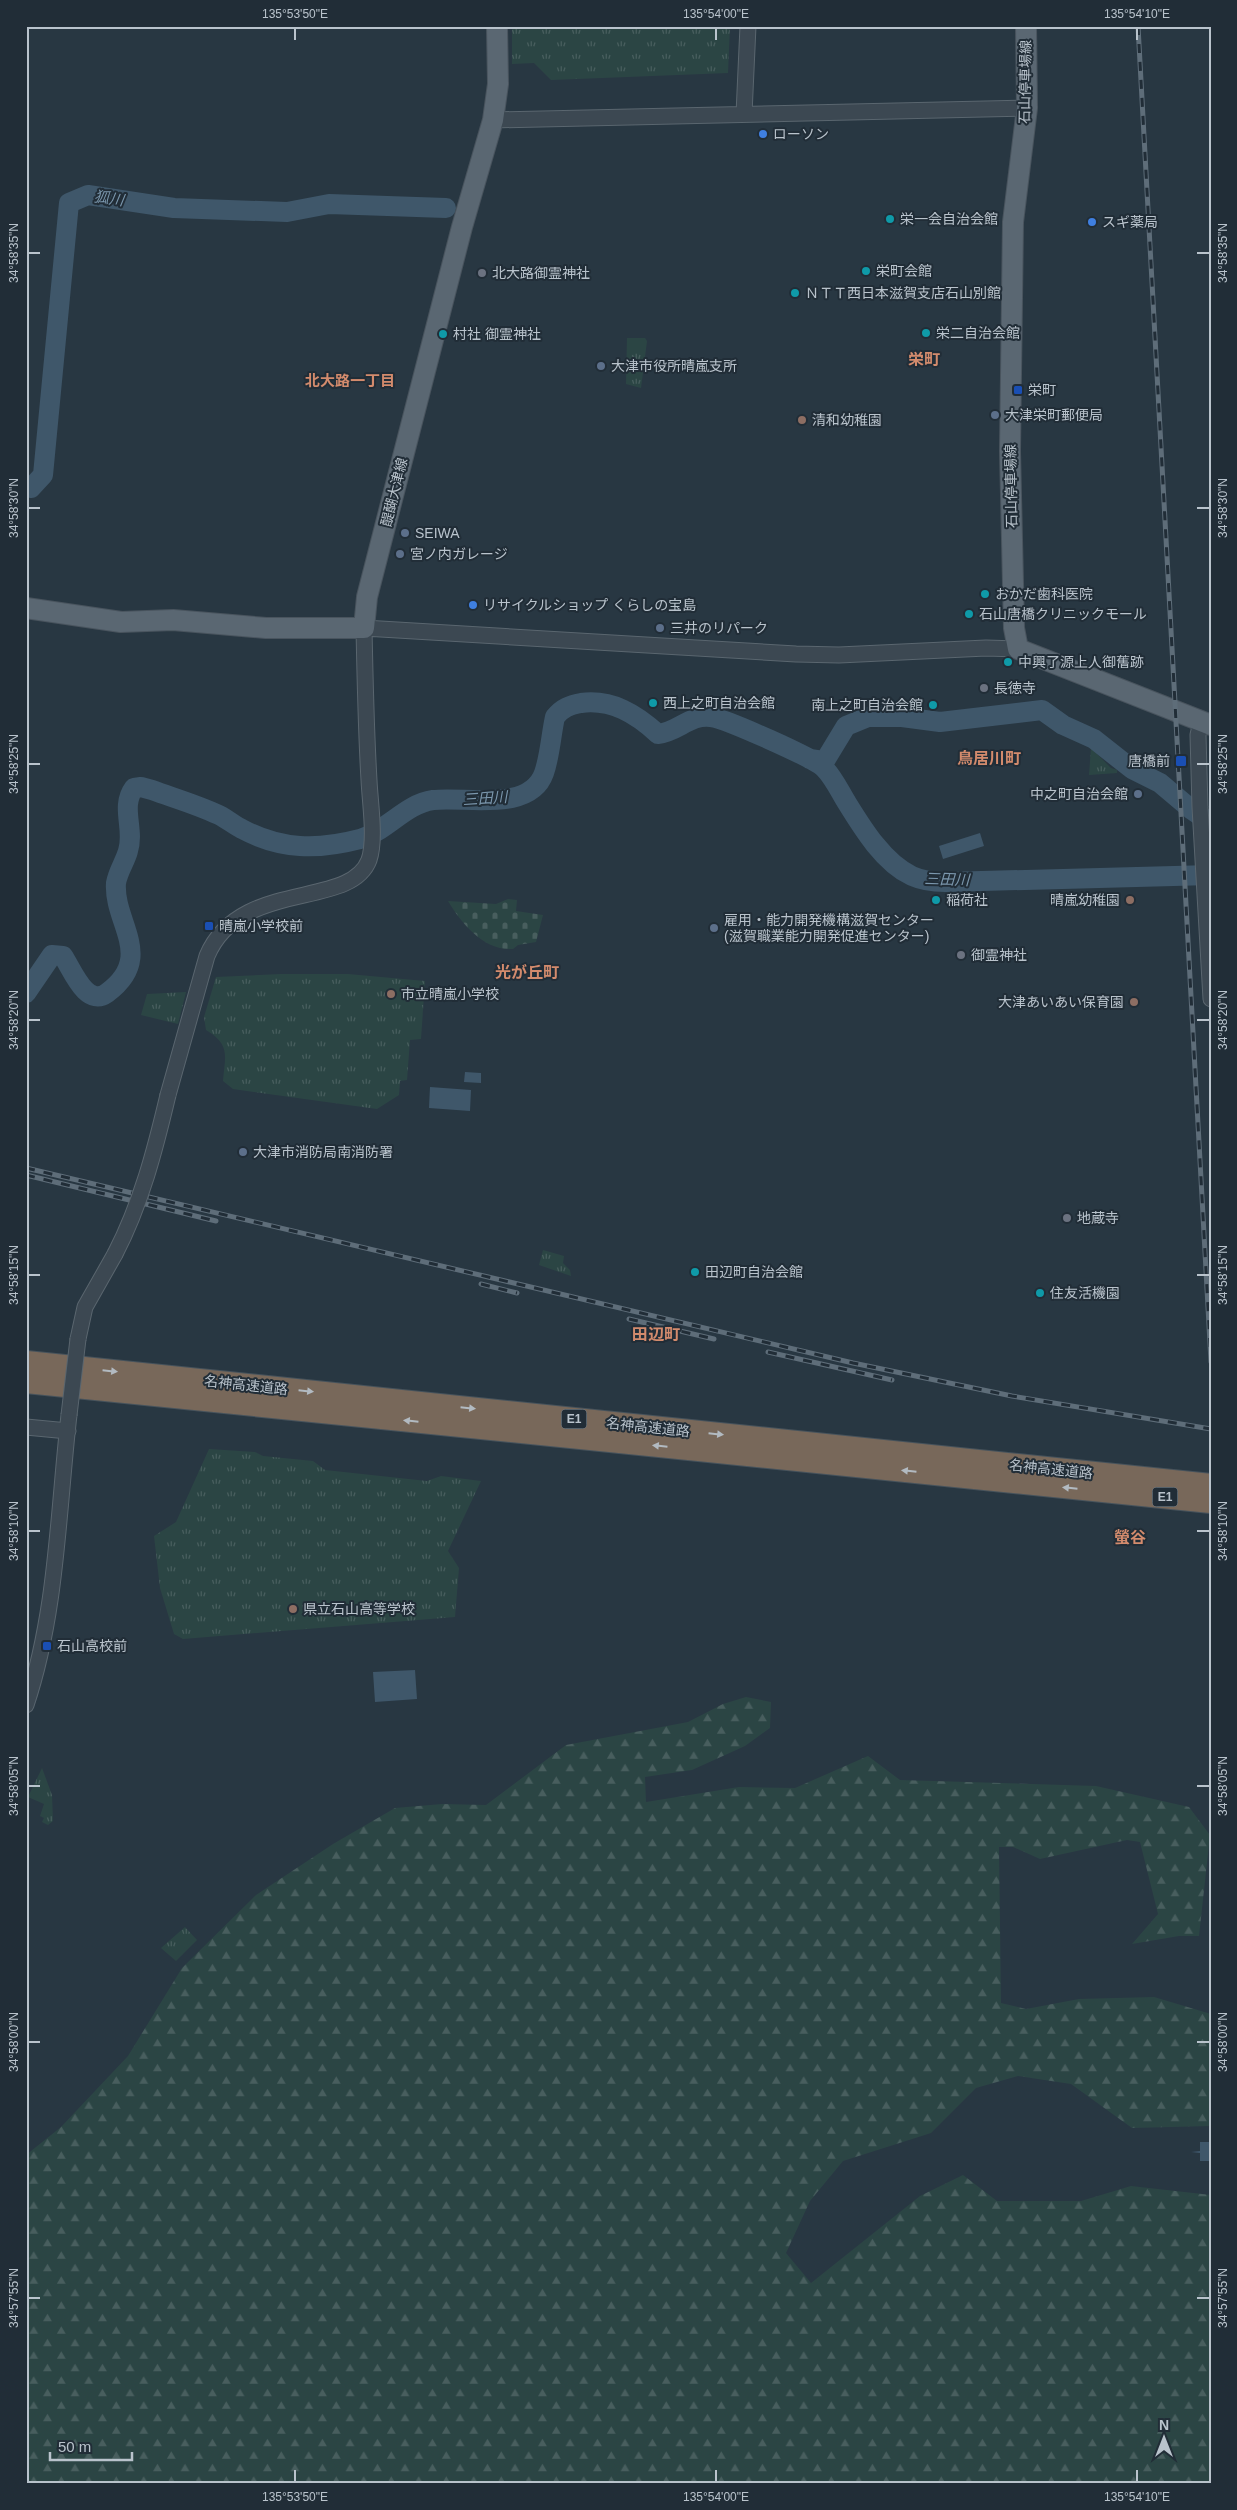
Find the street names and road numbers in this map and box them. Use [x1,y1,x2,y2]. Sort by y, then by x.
street label: 石山停車場線 [1016,40,1034,124]
street label: 石山停車場線 [1002,444,1020,528]
street label: 醍醐大津線 [378,456,410,528]
street label: 名神高速道路 [203,1373,289,1397]
road number: E1 [562,1410,586,1428]
street label: 名神高速道路 [605,1415,691,1439]
street label: 名神高速道路 [1008,1457,1094,1481]
road number: E1 [1152,1488,1178,1506]

